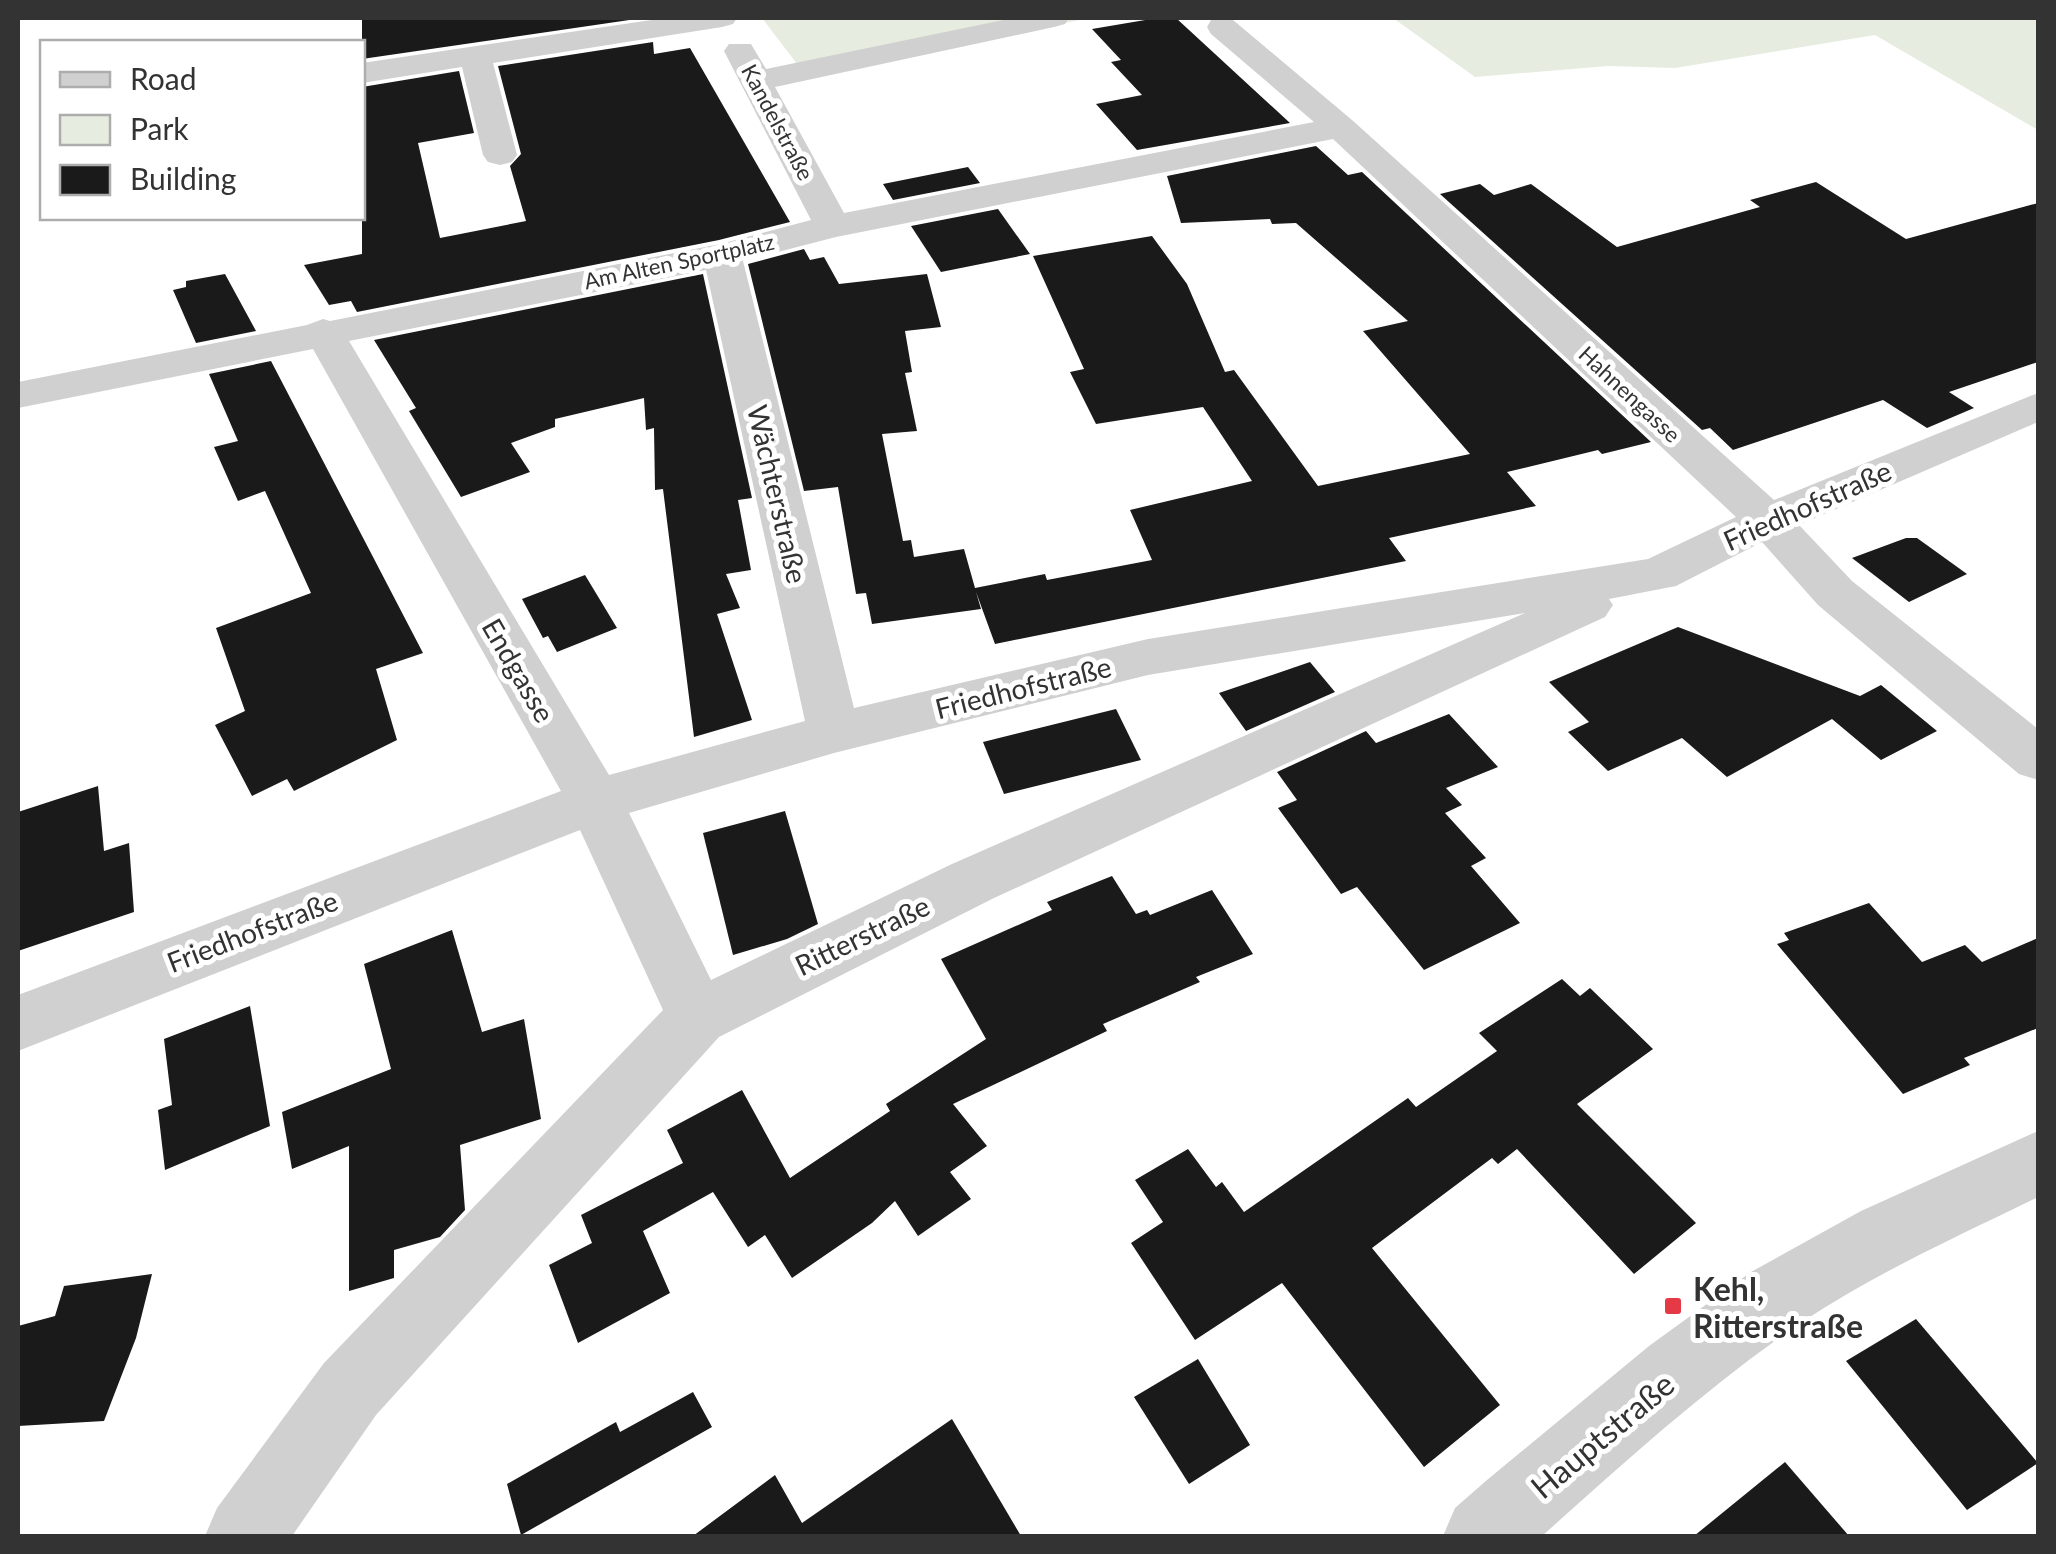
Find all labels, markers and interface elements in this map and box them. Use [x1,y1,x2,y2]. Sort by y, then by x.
legend [40,40,365,220]
street label: Kandelstraße [736,59,820,185]
text: Road [130,60,197,96]
text: Park [130,110,189,146]
text: Building [130,160,236,196]
street label: Am Alten Sportplatz [581,228,777,294]
street label: Hahnengasse [1574,340,1686,448]
street label: Wächterstraße [741,401,815,587]
street label: Friedhofstraße [1718,453,1896,557]
street label: Endgasse [476,612,562,728]
street label: Friedhofstraße [932,649,1114,725]
street label: Friedhofstraße [162,883,342,979]
street label: Ritterstraße [789,888,935,982]
place label: Kehl, Ritterstraße [1693,1269,1863,1345]
marker: Kehl, Ritterstraße [1662,1295,1684,1317]
street label: Hauptstraße [1522,1364,1682,1506]

